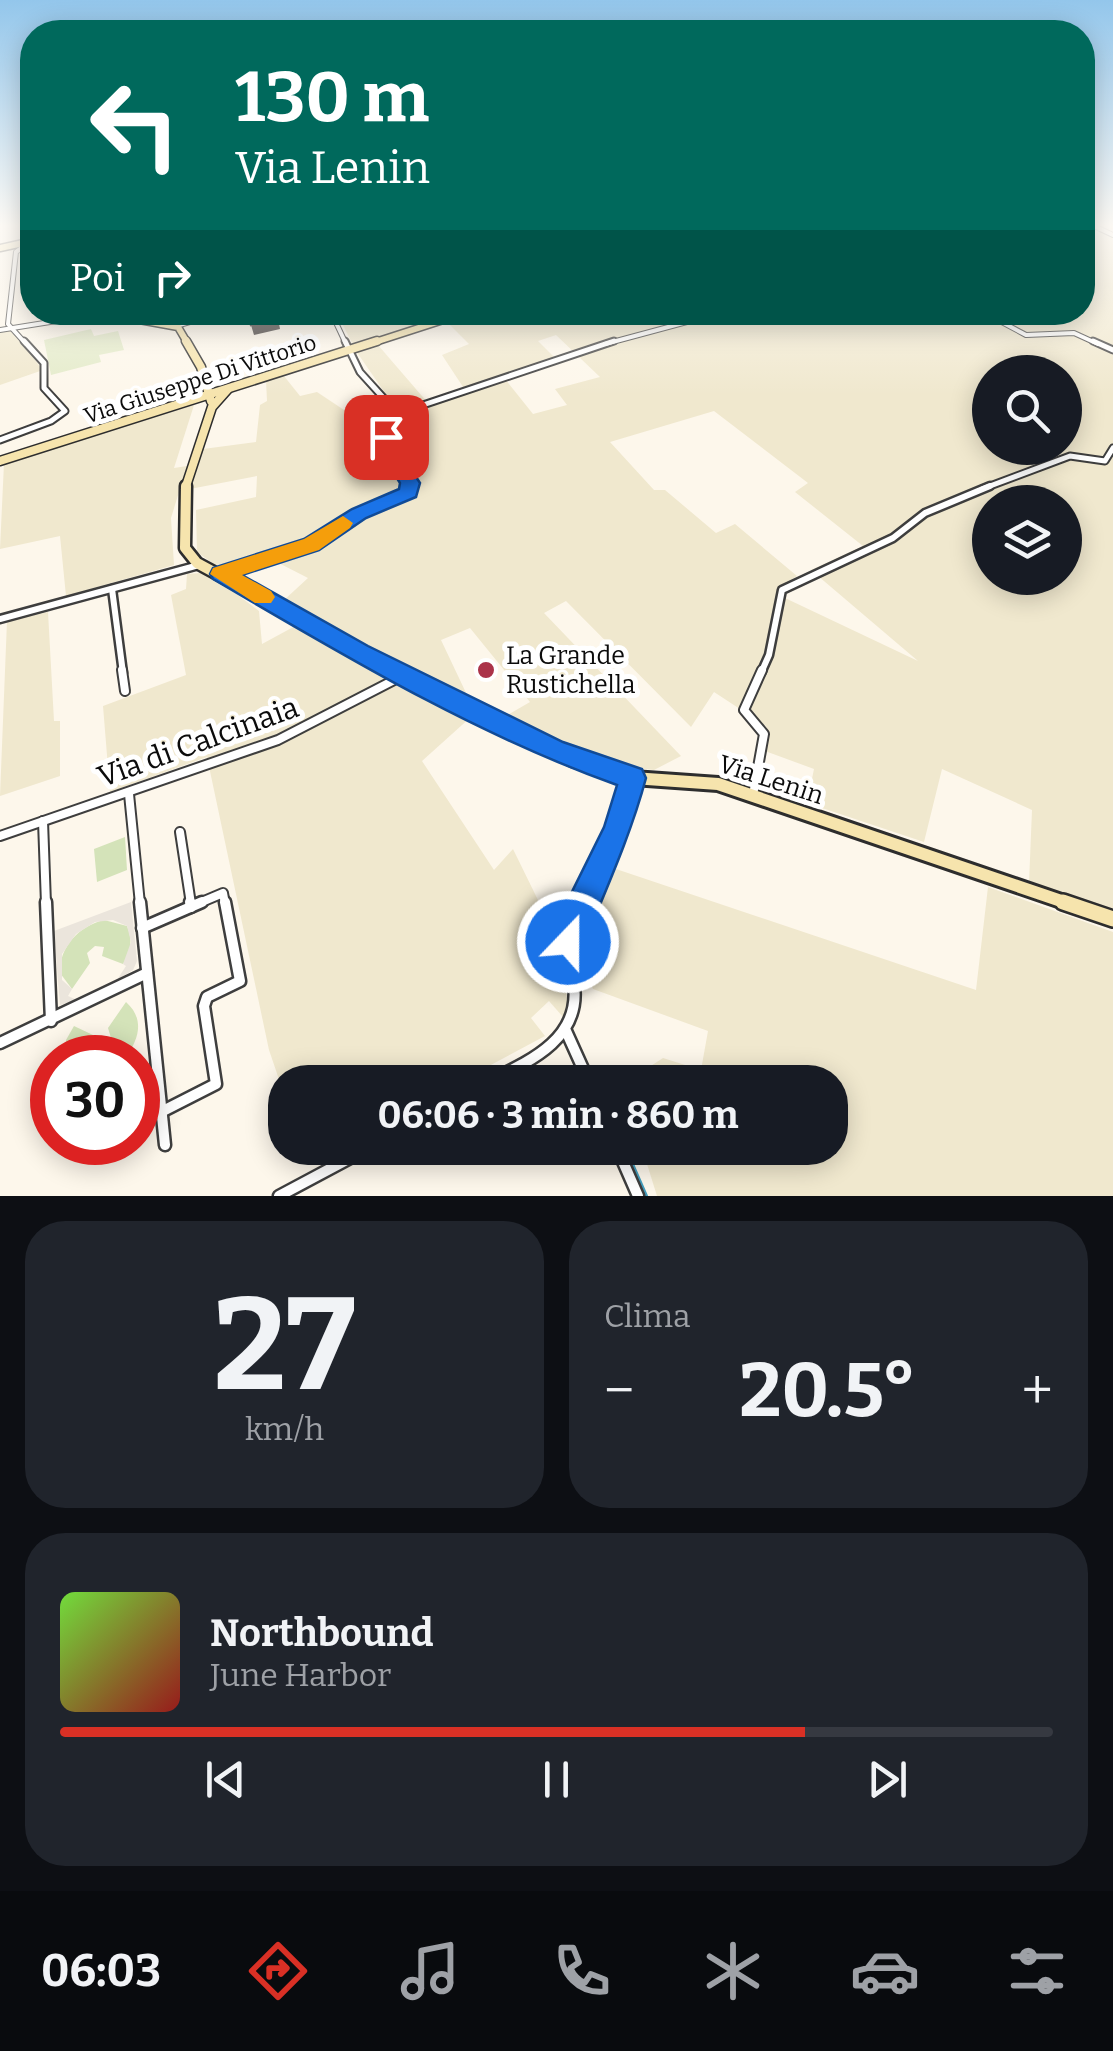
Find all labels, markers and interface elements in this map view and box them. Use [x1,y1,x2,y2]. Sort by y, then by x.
text: 130 m [235,56,429,140]
icon: left [70,60,200,190]
text: Via Lenin [235,141,430,195]
icon: right [145,250,200,305]
text: Poi [70,255,125,301]
street label: Via Giuseppe Di Vittorio [80,329,320,429]
map controls [972,355,1082,595]
button: search [972,355,1082,465]
pin [344,395,429,480]
icon: arrive [359,410,414,465]
button: layers [972,485,1082,595]
place label: La Grande Rustichella [506,641,636,700]
marker: La Grande Rustichella [475,659,497,681]
street label: Via di Calcinaia [93,689,303,795]
street label: Via Lenin [715,749,827,811]
position arrow [516,890,620,994]
speed limit sign: 30 [30,1035,160,1165]
text: 06:06 · 3 min · 860 m [377,1092,739,1138]
text: 27 [213,1267,356,1423]
text: Clima [604,1297,691,1335]
text: 20.5° [739,1346,917,1436]
text: − [604,1358,634,1424]
text: + [1022,1358,1053,1424]
text: km/h [245,1410,324,1448]
text: Northbound [210,1610,433,1656]
text: June Harbor [210,1656,391,1694]
icon: previous [198,1752,253,1807]
icon: pause [529,1752,584,1807]
icon: next [860,1752,915,1807]
icon: directions [243,1936,313,2006]
icon: music [395,1936,465,2006]
icon: phone [547,1936,617,2006]
icon: climate [698,1936,768,2006]
icon: car [850,1936,920,2006]
icon: filters [1002,1936,1072,2006]
text: 06:03 [41,1944,161,1998]

